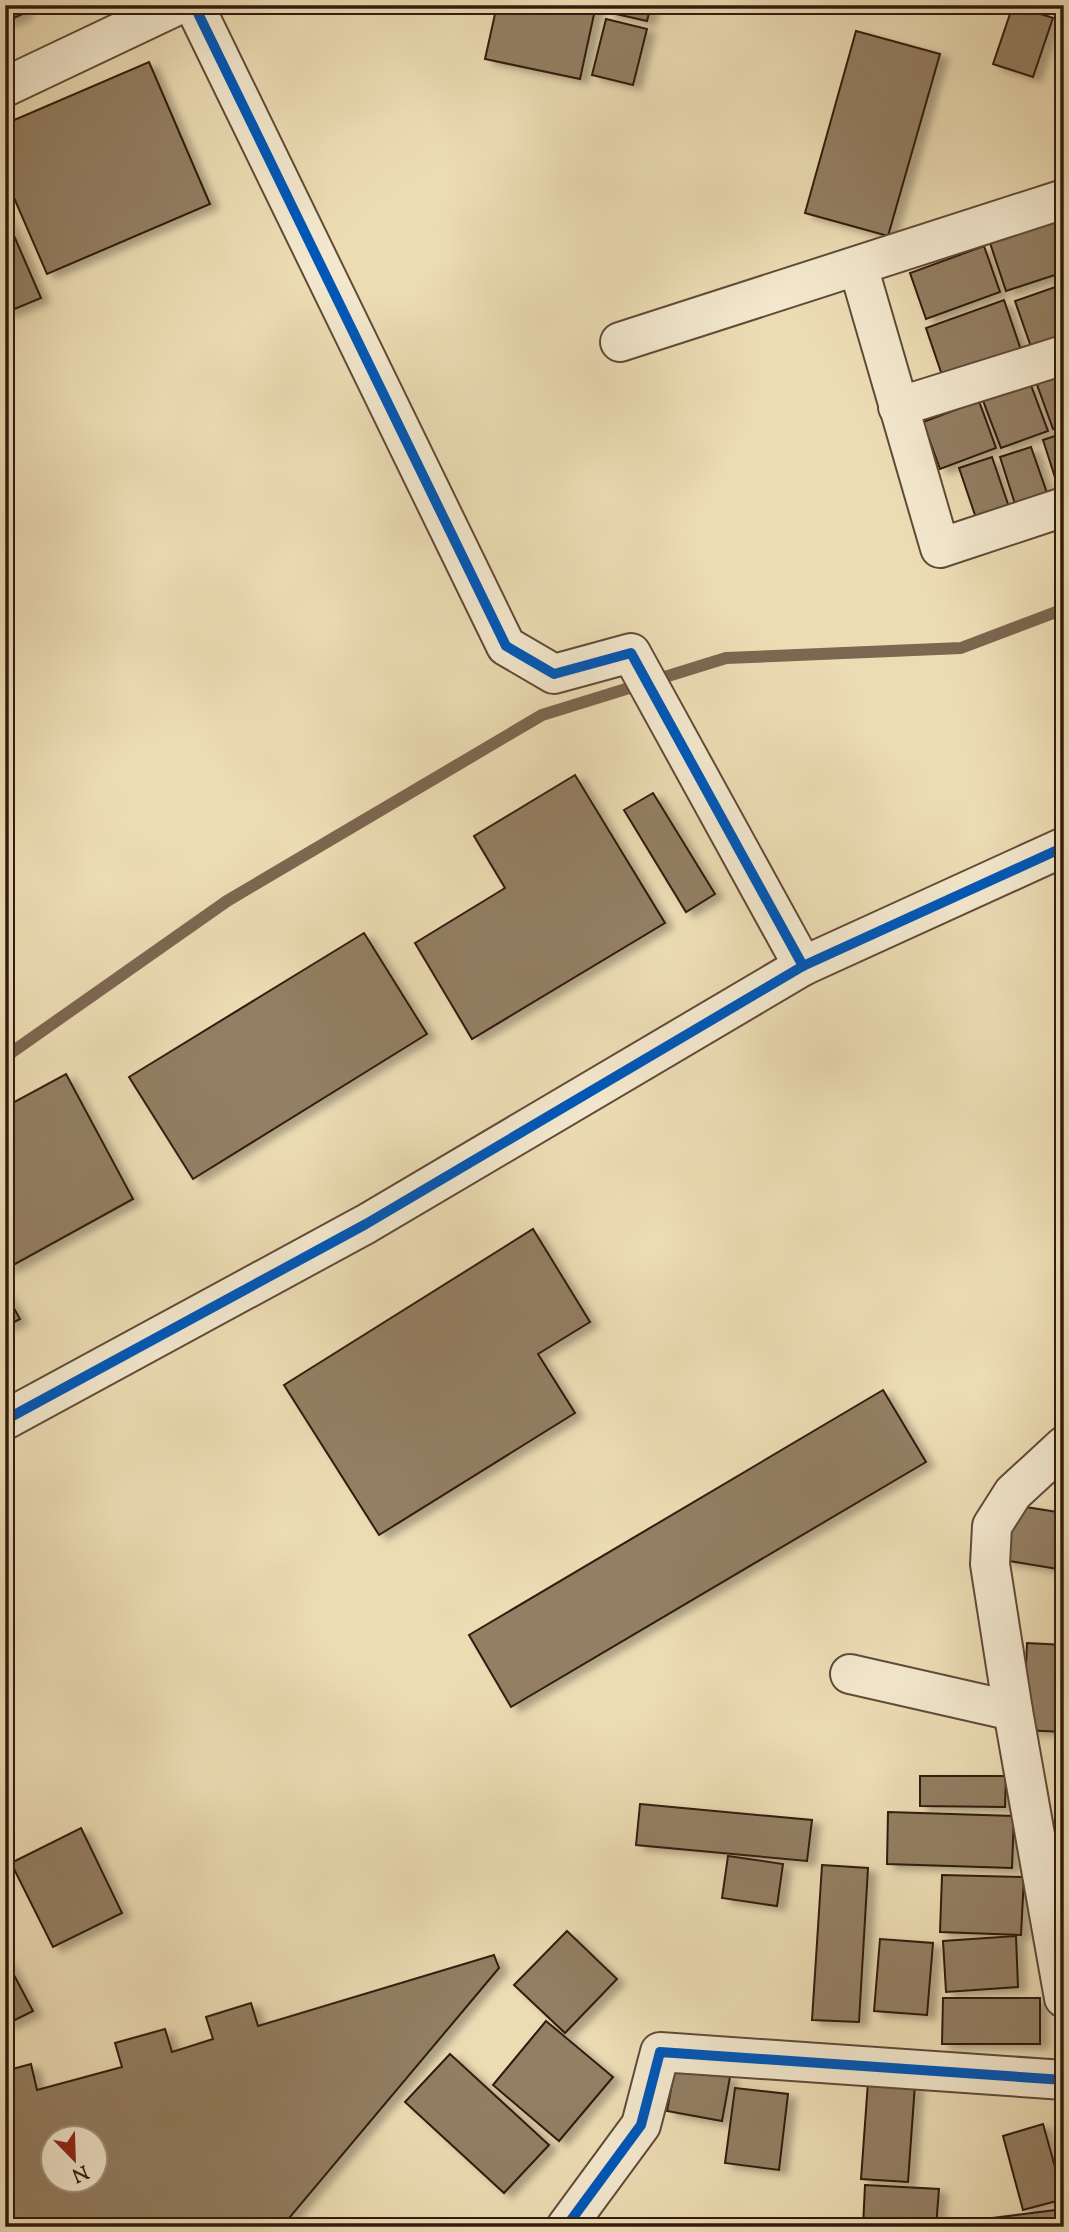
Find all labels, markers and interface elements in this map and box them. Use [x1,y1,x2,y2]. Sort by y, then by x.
north arrow [38,2124,108,2194]
text: N [67,2157,92,2188]

